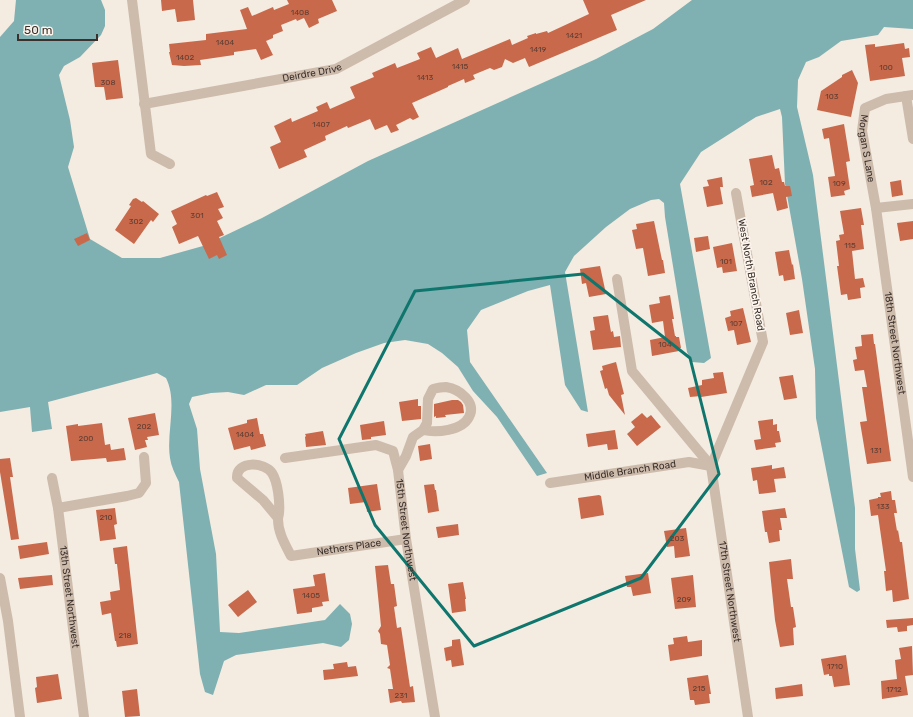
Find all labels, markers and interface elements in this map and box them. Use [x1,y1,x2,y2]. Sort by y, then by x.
house number: 1408 [291,8,309,17]
scale bar [18,16,97,42]
text: 50 m [24,23,52,37]
house number: 1421 [566,31,582,40]
house number: 1404 [216,38,234,47]
house number: 1419 [530,45,546,54]
house number: 1402 [176,53,194,62]
street label: Deirdre Drive [281,61,345,85]
house number: 1415 [452,62,468,71]
house number: 100 [879,63,893,72]
house number: 1413 [417,73,433,82]
house number: 308 [101,78,115,87]
house number: 103 [825,92,839,101]
street label: Morgan S Lane [856,114,877,184]
house number: 1407 [312,120,330,129]
house number: 102 [759,178,773,187]
house number: 109 [832,179,846,188]
house number: 301 [190,211,204,220]
house number: 302 [129,217,144,226]
street label: West North Branch Road [735,218,767,332]
house number: 115 [844,241,856,250]
house number: 101 [720,257,732,266]
street label: 18th Street Northwest [882,291,908,395]
house number: 107 [730,319,742,328]
house number: 104 [658,340,672,349]
house number: 202 [137,422,152,431]
house number: 1404 [236,430,254,439]
house number: 200 [79,434,93,443]
house number: 131 [870,446,882,455]
street label: Middle Branch Road [583,458,677,484]
street label: 15th Street Northwest [393,478,419,582]
house number: 133 [876,502,890,511]
house number: 210 [99,513,113,522]
house number: 203 [670,534,684,543]
street label: Nethers Place [316,537,382,558]
street label: 17th Street Northwest [716,540,743,643]
street label: 13th Street Northwest [57,545,81,649]
house number: 1405 [302,591,320,600]
house number: 209 [677,595,692,604]
house number: 218 [118,631,132,640]
house number: 1710 [827,662,843,671]
house number: 215 [693,684,706,693]
house number: 1712 [886,685,902,694]
house number: 231 [395,691,407,700]

